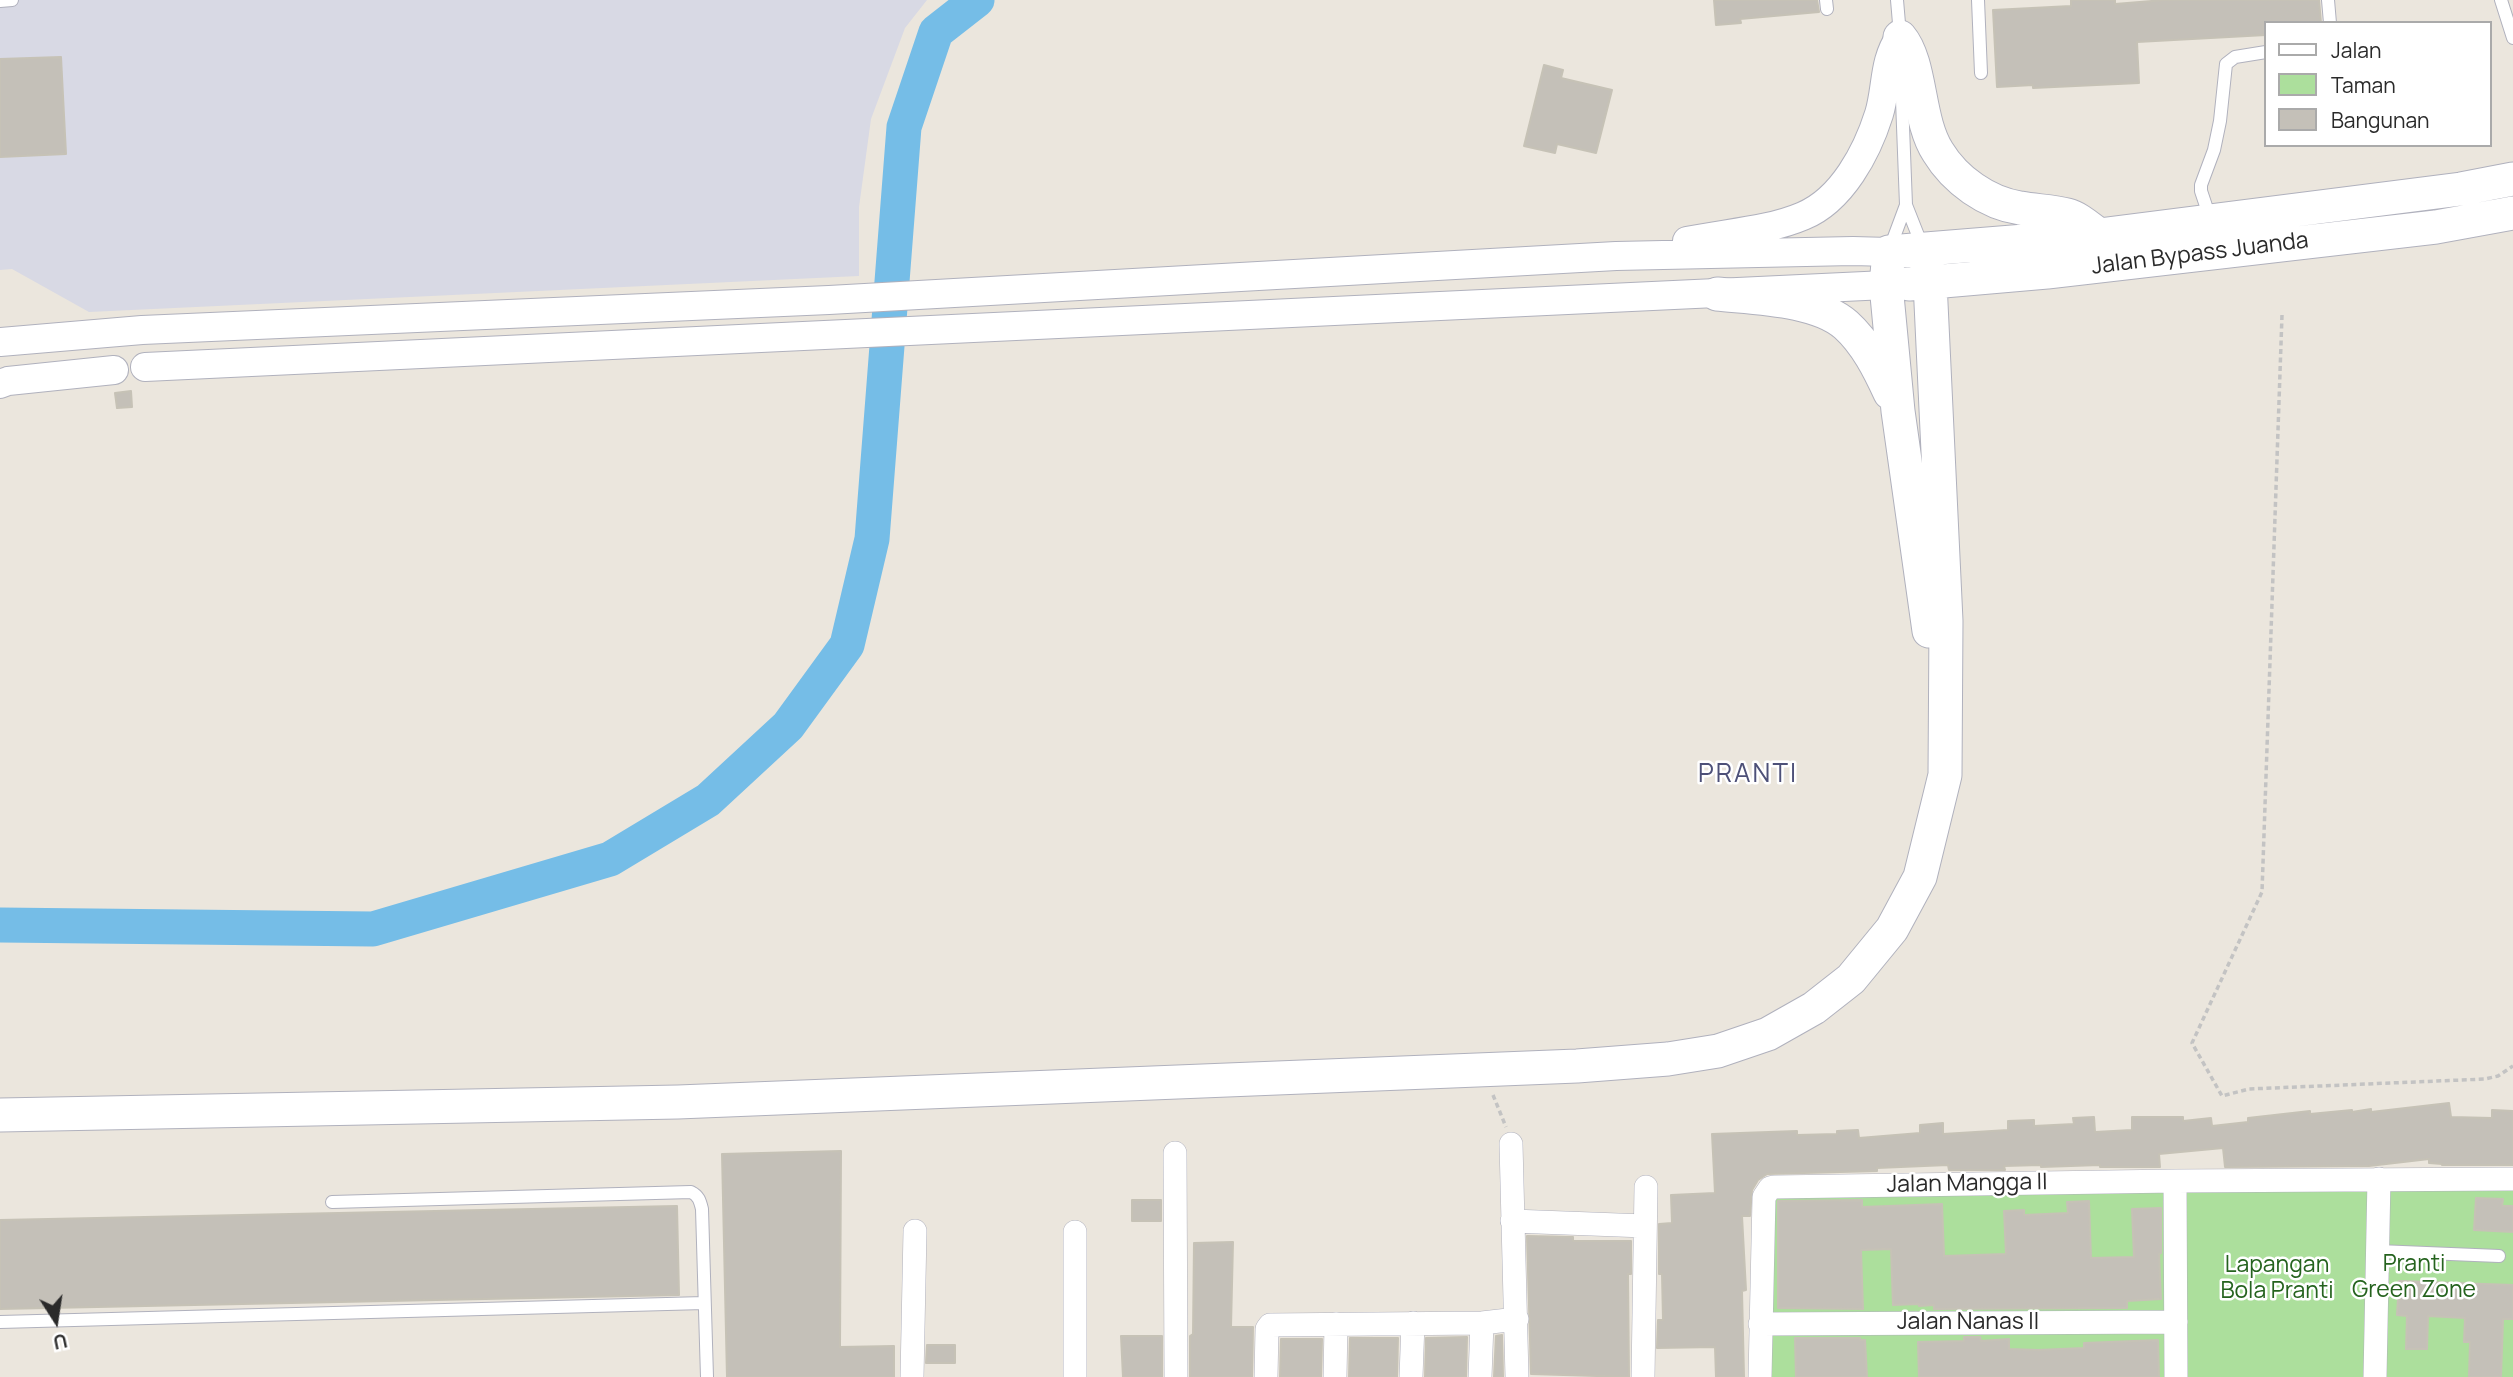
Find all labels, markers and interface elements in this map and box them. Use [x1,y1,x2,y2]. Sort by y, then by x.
legend [2264,21,2492,147]
text: Jalan [2331,36,2381,64]
text: Taman [2331,71,2396,99]
text: Bangunan [2331,106,2430,134]
street label: Jalan Bypass Juanda [2090,227,2310,281]
district label: PRANTI [1699,759,1797,791]
street label: Jalan Mangga II [1886,1169,2048,1199]
park label: Pranti Green Zone [2352,1251,2476,1305]
park label: Lapangan Bola Pranti [2220,1252,2334,1306]
north arrow [21,1286,91,1356]
street label: Jalan Nanas II [1897,1309,2039,1337]
text: U [51,1327,70,1356]

